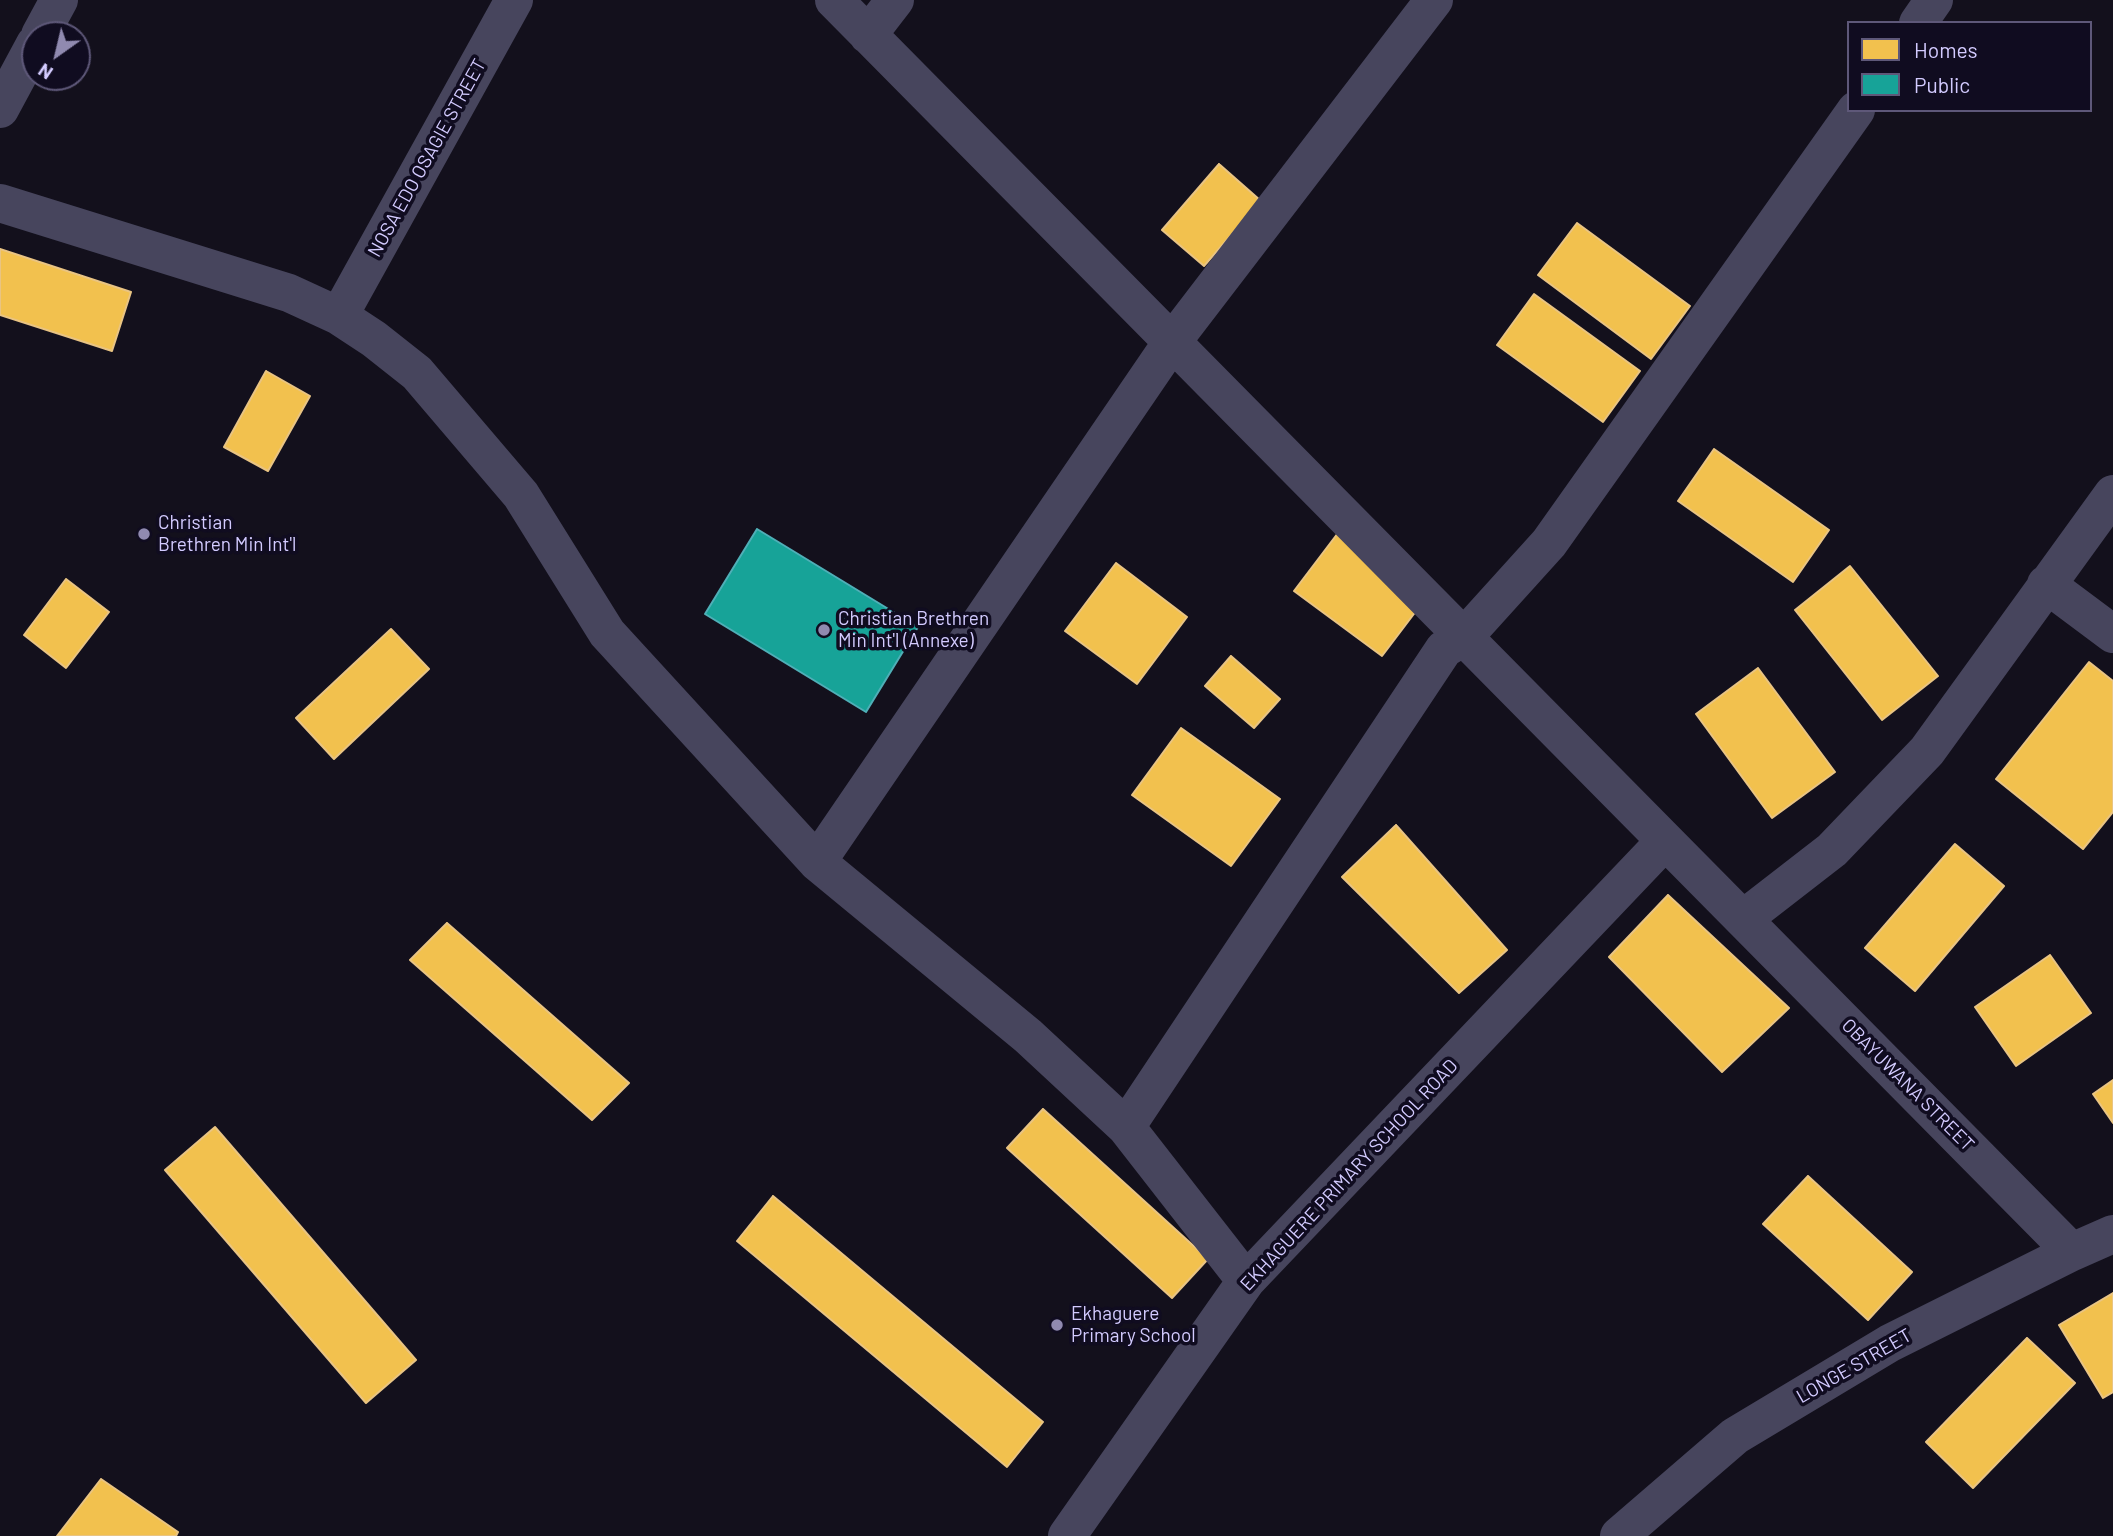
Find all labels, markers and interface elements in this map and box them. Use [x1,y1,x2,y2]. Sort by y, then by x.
north arrow [21,21,91,91]
legend [1847,21,2092,112]
text: Homes [1914,37,1978,62]
street label: NOSA EDO OSAGIE STREET [363,55,491,261]
text: N [33,59,57,85]
text: Public [1914,72,1970,97]
place label: Christian Brethren Min Int'l [158,512,296,556]
marker: Christian Brethren Min Int'l [136,526,152,542]
place label: Christian Brethren Min Int'l (Annexe) [838,608,989,652]
marker: Christian Brethren Min Int'l (Annexe) [816,622,832,638]
street label: OBAYUWANA STREET [1837,1014,1979,1156]
street label: EKHAGUERE PRIMARY SCHOOL ROAD [1236,1055,1462,1295]
place label: Ekhaguere Primary School [1071,1303,1196,1347]
marker: Ekhaguere Primary School [1049,1317,1065,1333]
street label: LONGE STREET [1792,1324,1916,1408]

